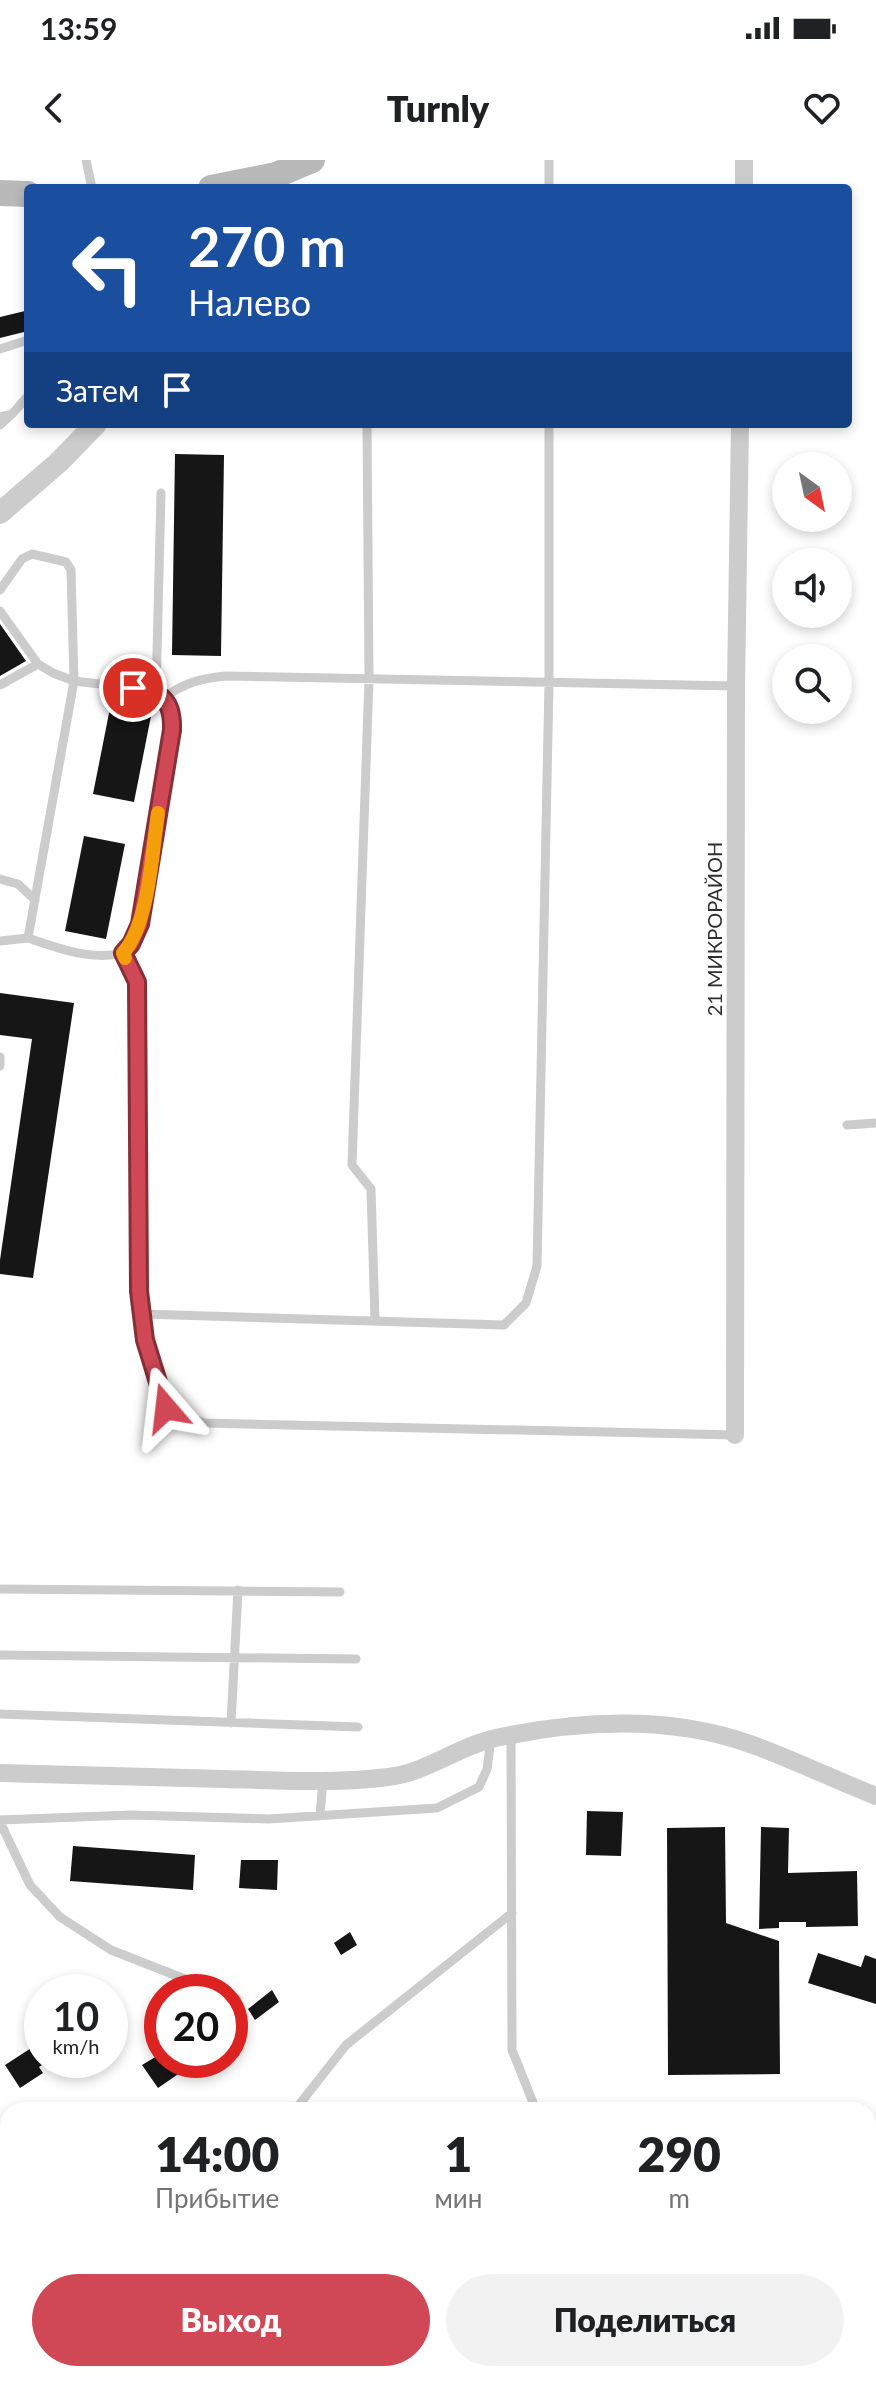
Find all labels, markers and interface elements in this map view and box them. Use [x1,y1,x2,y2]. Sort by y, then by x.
text: 13:59 [40,10,117,46]
icon: back [32,86,76,130]
text: Turnly [387,86,489,130]
icon: heart [800,86,844,130]
text: 270 m [188,212,346,279]
icon: left [56,216,160,320]
text: Налево [188,280,311,324]
icon: arrive [155,368,199,412]
text: Затем [56,372,139,408]
north arrow [772,452,852,532]
map controls [772,452,852,724]
button: sound [772,548,852,628]
button: search [772,644,852,724]
pin [99,654,167,722]
icon: arrive [111,666,155,710]
street label: 21 МИКРОРАЙОН [702,842,726,1016]
position arrow [124,1366,208,1450]
speed limit sign: 20 [144,1974,248,2078]
text: 10 [53,1992,99,2040]
text: km/h [53,2034,99,2058]
text: 14:00 [155,2125,279,2182]
text: 1 [444,2125,472,2182]
text: 290 [637,2125,721,2182]
text: Прибытие [155,2182,279,2214]
text: мин [434,2182,482,2214]
text: m [668,2182,690,2214]
button: Выход [32,2274,430,2366]
button: Поделиться [446,2274,844,2366]

